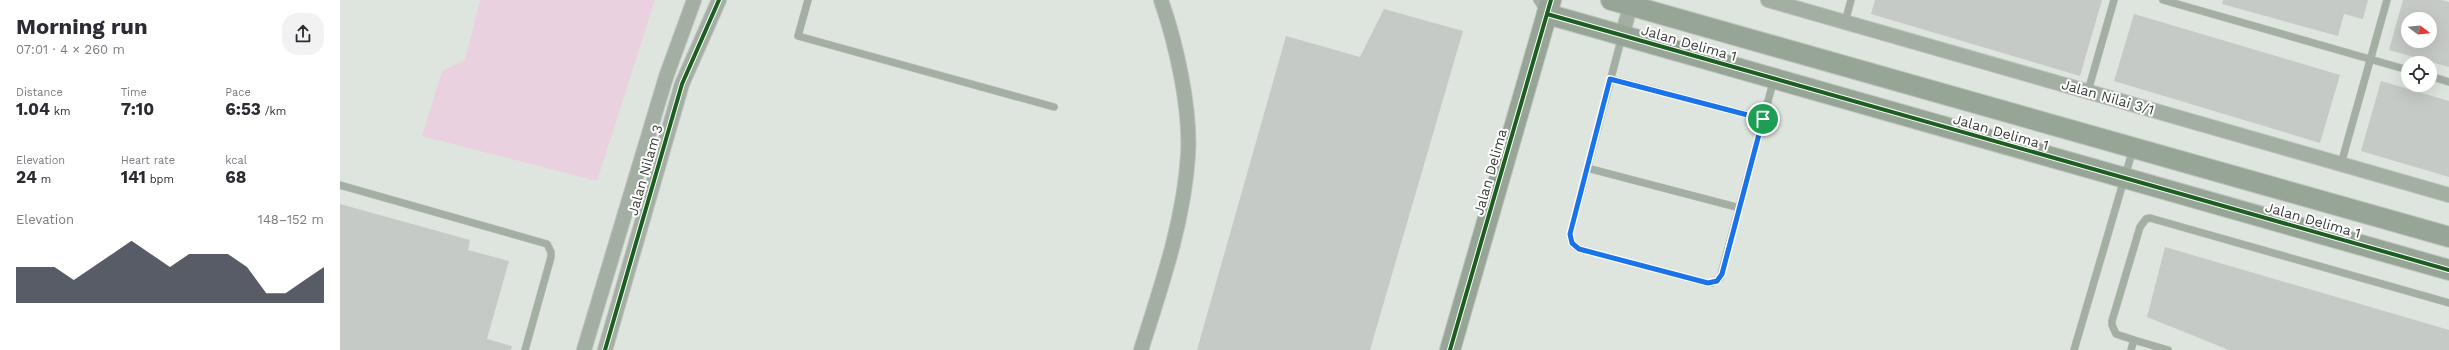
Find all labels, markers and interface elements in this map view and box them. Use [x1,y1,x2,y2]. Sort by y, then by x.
north arrow [2401,12,2437,48]
map controls [2401,12,2437,92]
button: share [282,13,324,55]
text: Morning run [16,14,148,39]
street label: Jalan Delima 1 [1640,22,1738,64]
text: 07:01 · 4 × 260 m [16,42,125,57]
button: locate [2401,56,2437,92]
street label: Jalan Nilai 3/1 [2060,76,2156,118]
text: Distance [16,86,63,99]
text: Time [121,86,147,99]
text: Pace [225,86,251,99]
text: 1.04 [16,99,50,119]
text: 7:10 [121,99,154,119]
text: 6:53 [225,99,261,119]
pin [1746,102,1780,136]
text: km [50,105,71,118]
text: /km [261,105,286,118]
icon: arrive [1752,108,1774,130]
street label: Jalan Delima 1 [1952,111,2050,153]
street label: Jalan Nilam 3 [624,123,666,217]
street label: Jalan Delima [1470,127,1510,217]
text: Elevation [16,154,65,167]
text: Heart rate [121,154,175,167]
text: kcal [225,154,247,167]
text: 24 [16,167,37,187]
text: 141 [121,167,146,187]
text: 68 [225,167,246,187]
text: m [37,173,51,186]
text: bpm [146,173,174,186]
street label: Jalan Delima 1 [2264,199,2362,241]
text: Elevation [16,212,74,227]
text: 148–152 m [258,212,324,227]

